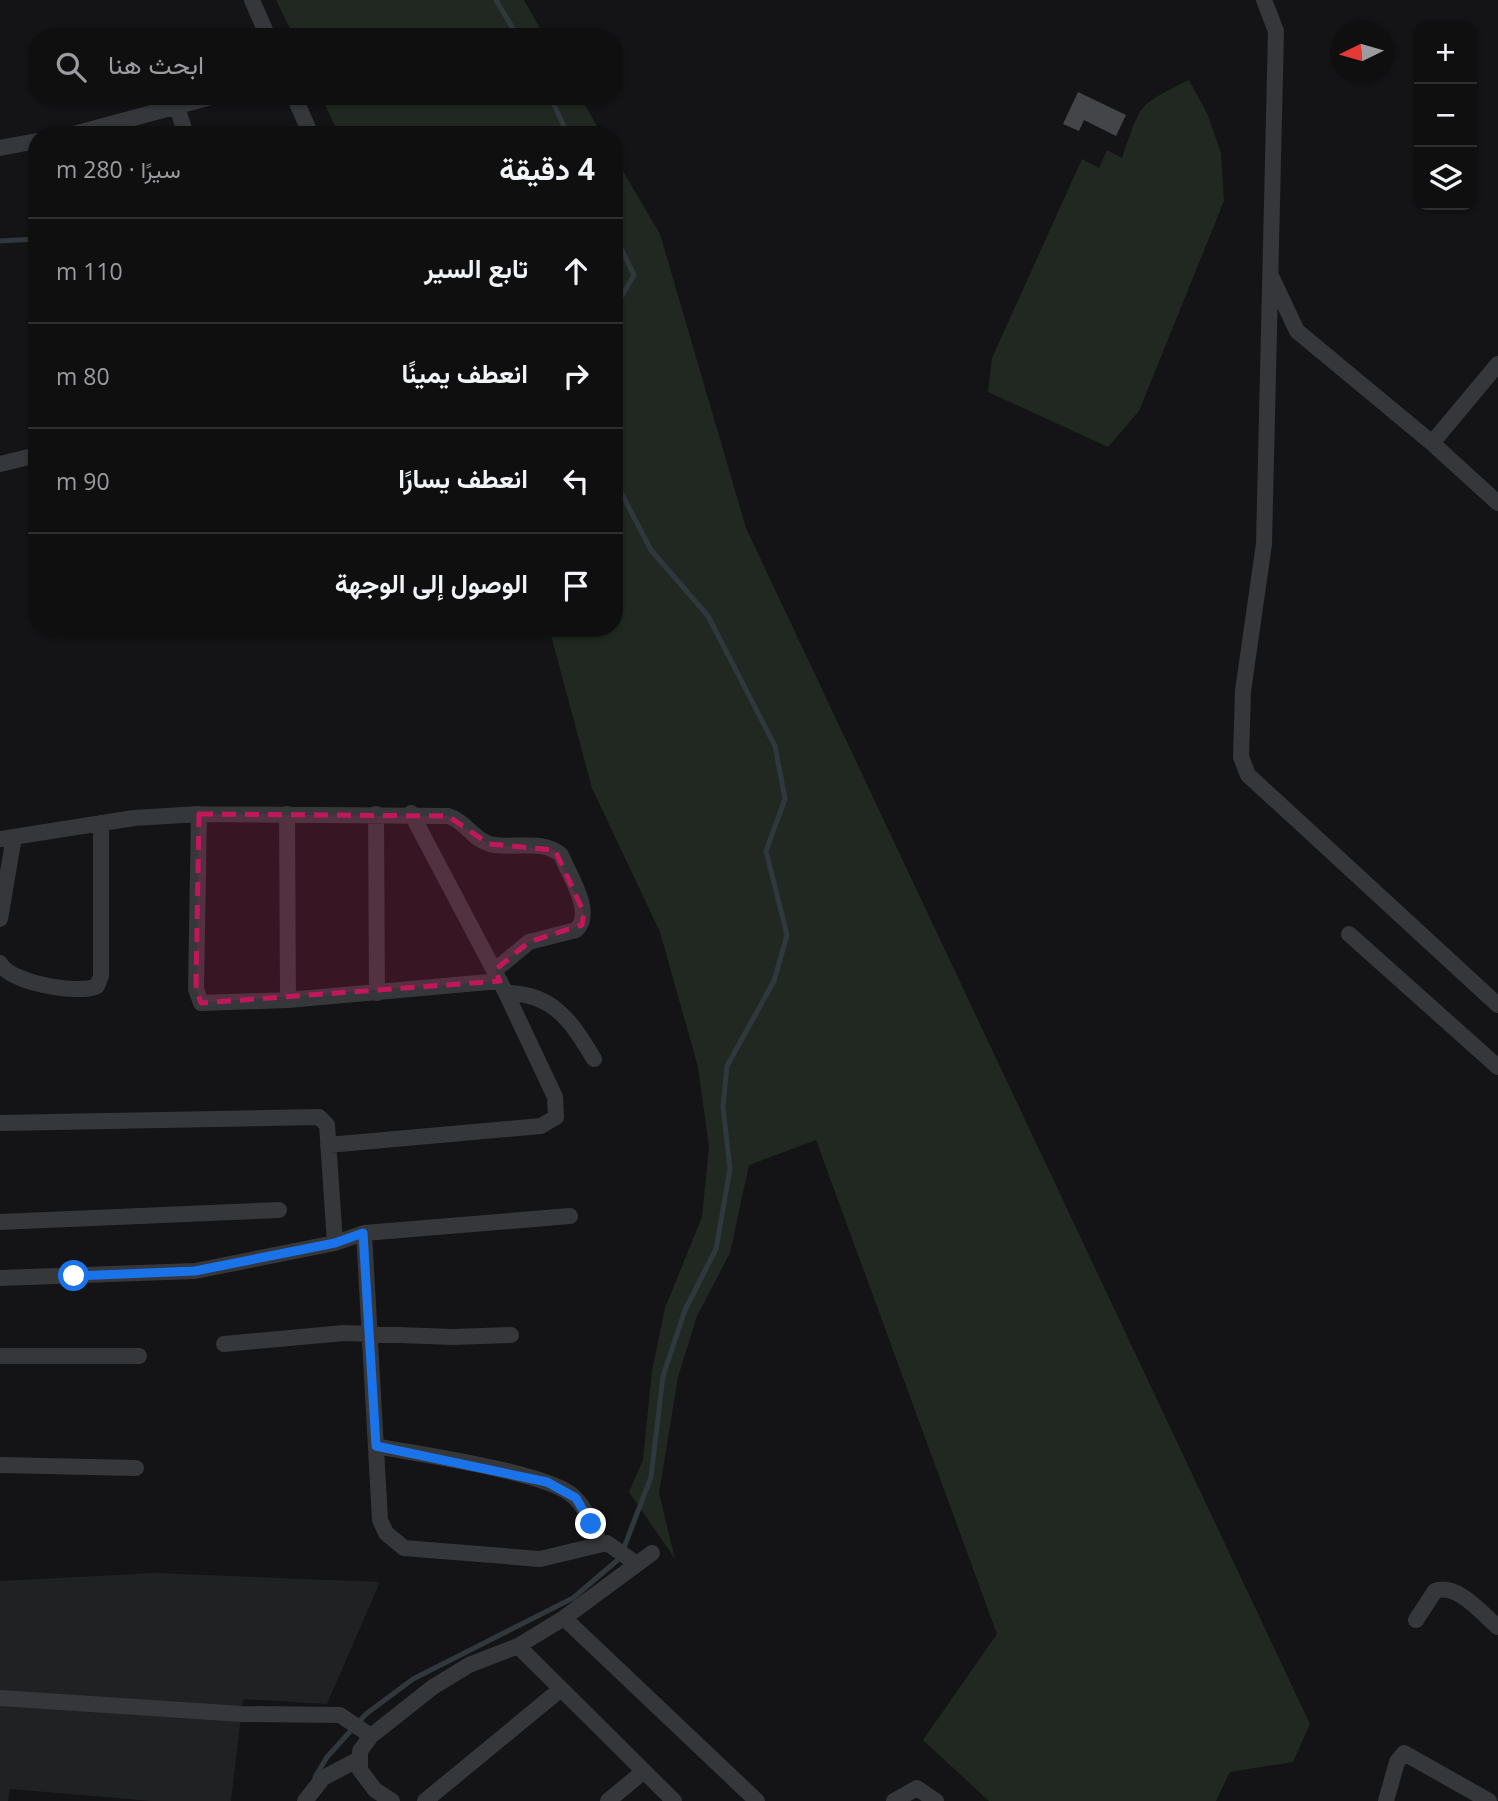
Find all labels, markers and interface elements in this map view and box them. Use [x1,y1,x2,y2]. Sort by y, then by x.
north arrow [1330,21,1393,84]
map controls [1414,21,1477,210]
button: + [1414,21,1477,84]
search box [28,28,623,105]
text: ابحث هنا [108,46,204,82]
icon: search [52,48,90,86]
button: − [1414,84,1477,147]
button: layers [1414,147,1477,210]
text: 4 دقيقة [499,148,595,189]
text: سيرًا · 280 m [56,153,181,185]
text: تابع السير [424,250,528,286]
icon: ahead [557,252,595,290]
text: 110 m [56,255,123,287]
text: انعطف يمينًا [401,355,528,391]
icon: right [557,357,595,395]
text: 80 m [56,360,110,392]
text: انعطف يسارًا [398,460,528,496]
icon: left [557,462,595,500]
text: 90 m [56,465,110,497]
text: الوصول إلى الوجهة [335,565,528,601]
icon: arrive [557,567,595,605]
route start [58,1260,89,1291]
route end [575,1508,606,1539]

